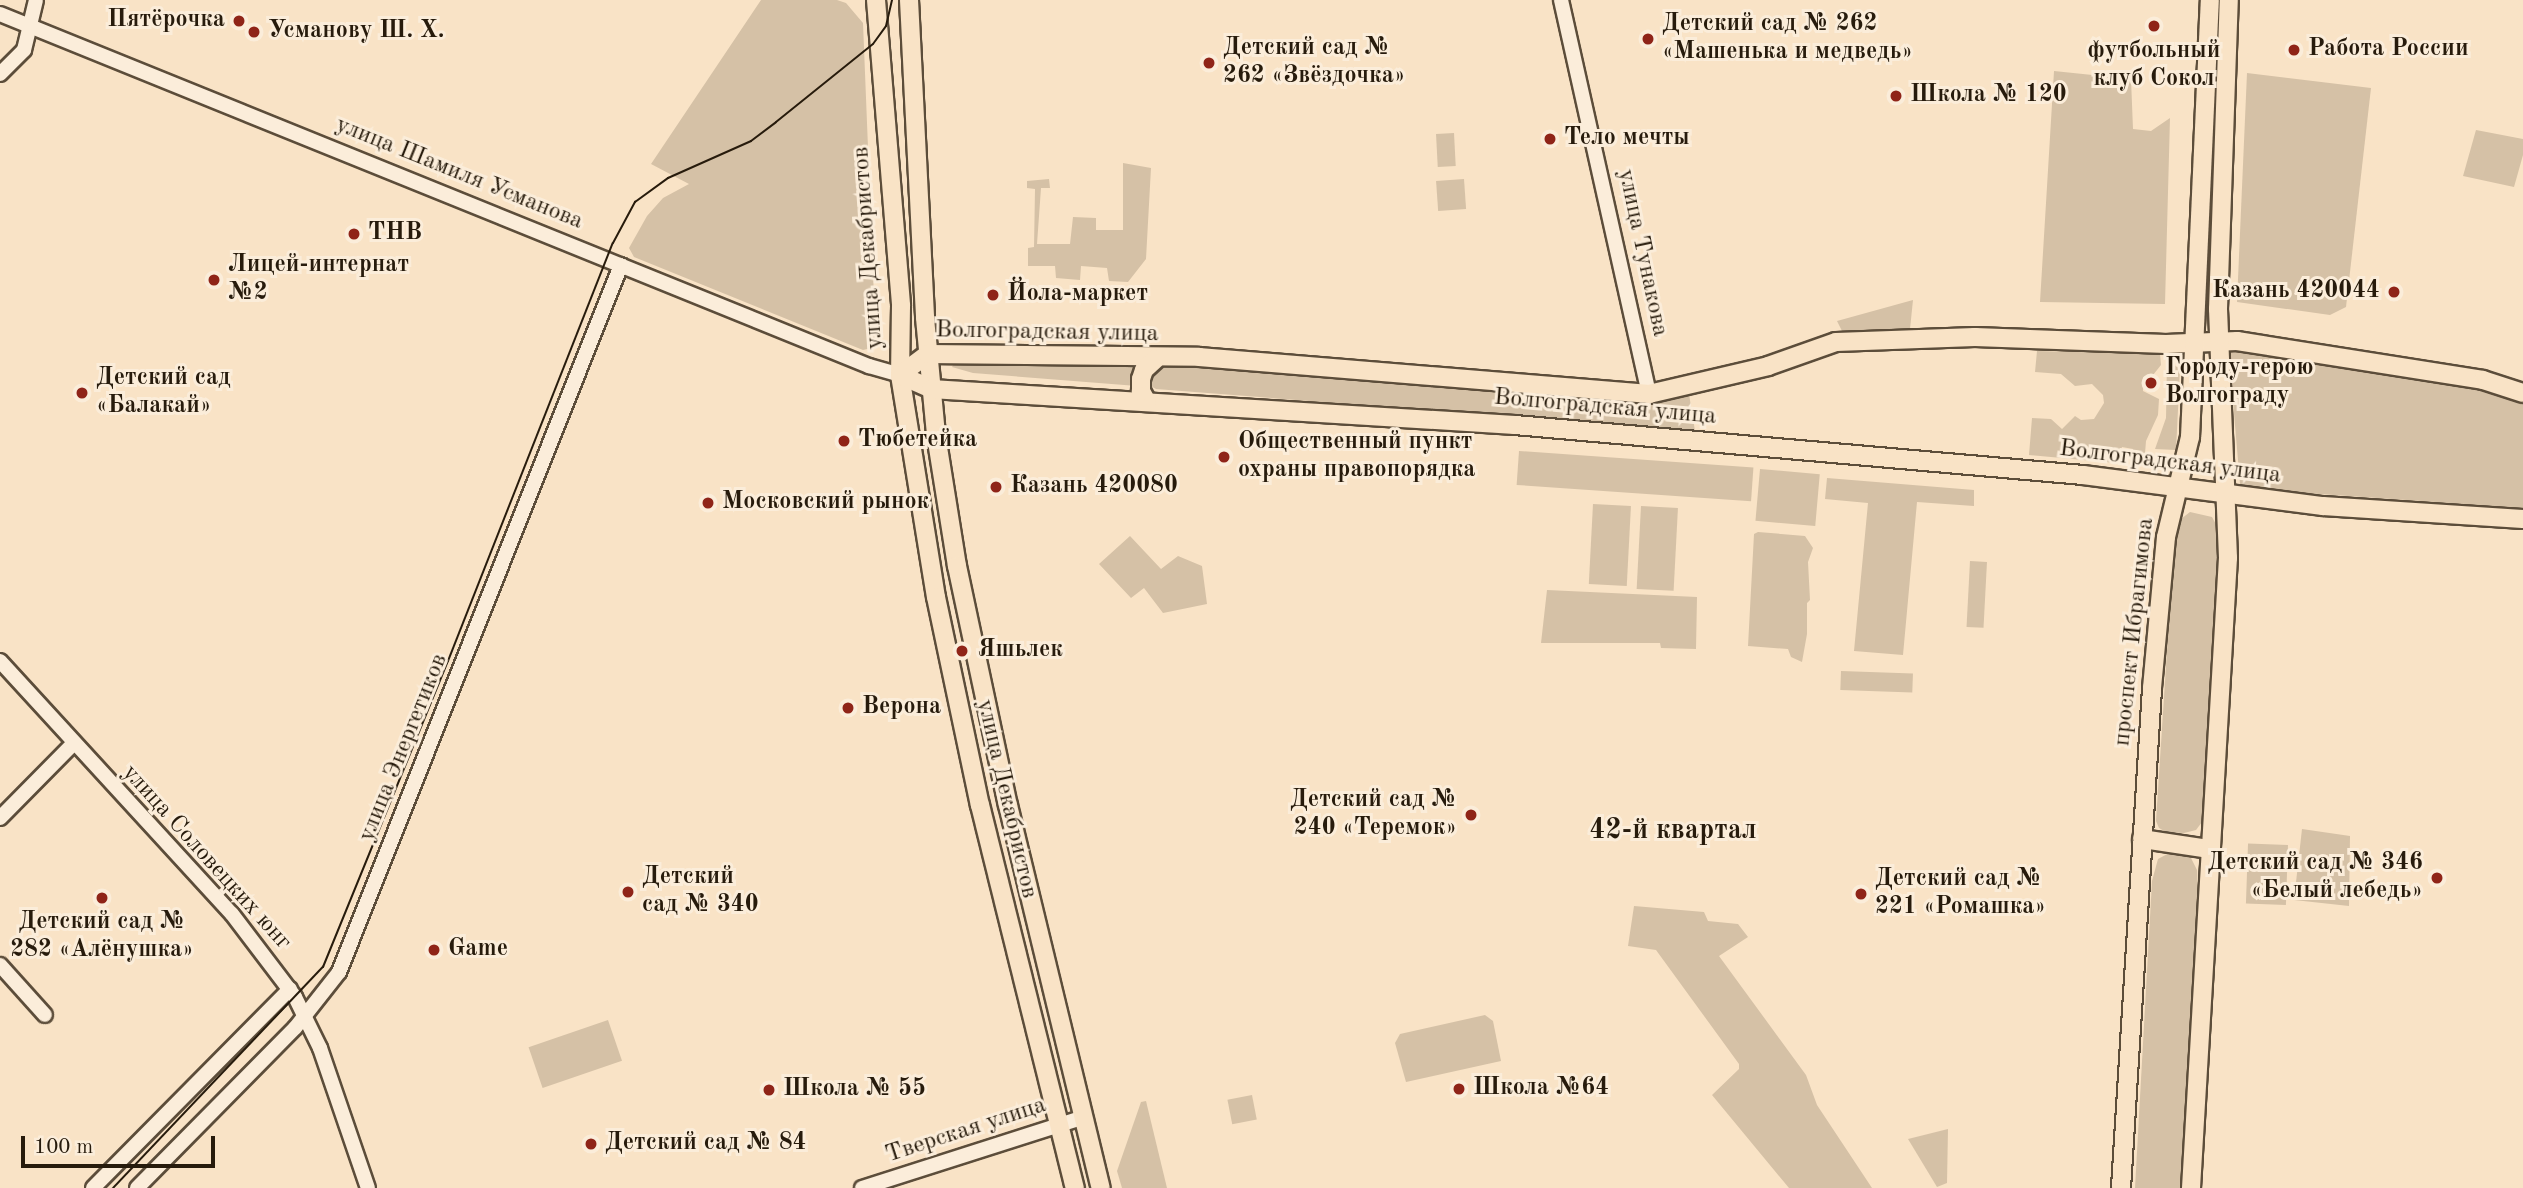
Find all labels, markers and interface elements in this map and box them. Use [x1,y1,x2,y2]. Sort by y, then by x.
place label: Пятёрочка [107,7,225,35]
place label: Детский сад № 262 «Машенька и медведь» [1662,11,1913,67]
marker: Пятёрочка [231,13,247,29]
place label: Усманову Ш. Х. [268,18,445,46]
marker: футбольный клуб Сокол [2146,18,2162,34]
marker: Усманову Ш. Х. [246,24,262,40]
marker: Детский сад № 262 «Машенька и медведь» [1640,31,1656,47]
place label: Детский сад № 262 «Звёздочка» [1223,35,1405,91]
place label: Работа России [2308,36,2469,64]
place label: футбольный клуб Сокол [2088,38,2220,94]
marker: Работа России [2286,42,2302,58]
marker: Детский сад № 262 «Звёздочка» [1201,55,1217,71]
place label: Школа № 120 [1910,82,2067,110]
marker: Школа № 120 [1888,88,1904,104]
street label: улица Шамиля Усманова [331,111,587,237]
place label: Тело мечты [1564,125,1690,153]
marker: Тело мечты [1542,131,1558,147]
street label: улица Декабристов [848,146,890,350]
street label: улица Тунакова [1610,167,1674,339]
place label: ТНВ [368,220,422,248]
marker: ТНВ [346,226,362,242]
place label: Лицей-интернат №2 [228,252,409,308]
marker: Лицей-интернат №2 [206,272,222,288]
place label: Казань 420044 [2212,278,2380,306]
place label: Йола-маркет [1007,281,1148,309]
marker: Казань 420044 [2386,284,2402,300]
marker: Йола-маркет [985,287,1001,303]
street label: Волгоградская улица [935,317,1159,349]
place label: Городу-герою Волгограду [2165,355,2313,411]
place label: Детский сад «Балакай» [96,365,231,421]
marker: Городу-герою Волгограду [2143,375,2159,391]
street label: Волгоградская улица [1493,384,1717,432]
marker: Детский сад «Балакай» [74,385,90,401]
place label: Тюбетейка [858,427,977,455]
place label: Общественный пункт охраны правопорядка [1238,429,1476,485]
marker: Тюбетейка [836,433,852,449]
street label: Волгоградская улица [2058,435,2282,491]
marker: Общественный пункт охраны правопорядка [1216,449,1232,465]
place label: Казань 420080 [1010,473,1178,501]
marker: Казань 420080 [988,479,1004,495]
place label: Московский рынок [722,489,929,517]
marker: Московский рынок [700,495,716,511]
street label: проспект Ибрагимова [2109,516,2161,748]
place label: Яшьлек [978,637,1063,665]
marker: Яшьлек [952,641,972,661]
street label: улица Энергетиков [353,650,455,846]
place label: Верона [862,694,941,722]
street label: улица Декабристов [969,697,1043,901]
marker: Верона [840,700,856,716]
street label: улица Соловецких юнг [115,759,297,957]
place label: Детский сад № 240 «Теремок» [1290,787,1457,843]
marker: Детский сад № 240 «Теремок» [1463,807,1479,823]
district label: 42-й квартал [1589,814,1757,848]
place label: Детский сад № 346 «Белый лебедь» [2208,850,2423,906]
place label: Детский сад № 340 [642,864,759,920]
place label: Детский сад № 221 «Ромашка» [1875,866,2046,922]
marker: Детский сад № 346 «Белый лебедь» [2429,870,2445,886]
marker: Детский сад № 340 [620,884,636,900]
marker: Детский сад № 221 «Ромашка» [1853,886,1869,902]
marker: Детский сад № 282 «Алёнушка» [94,890,110,906]
place label: Детский сад № 282 «Алёнушка» [10,909,194,965]
place label: Game [448,936,508,964]
marker: Game [426,942,442,958]
place label: Школа №64 [1473,1075,1609,1103]
place label: Школа № 55 [783,1076,926,1104]
marker: Школа №64 [1451,1081,1467,1097]
marker: Школа № 55 [761,1082,777,1098]
street label: Тверская улица [882,1091,1050,1171]
scale bar [24,1122,219,1166]
place label: Детский сад № 84 [605,1130,807,1158]
marker: Детский сад № 84 [583,1136,599,1152]
text: 100 m [34,1137,93,1158]

